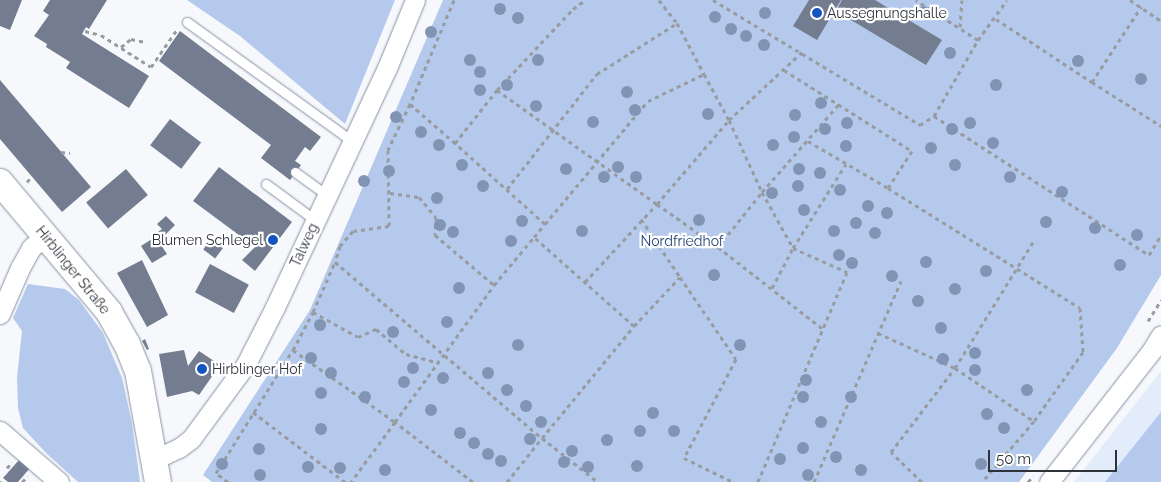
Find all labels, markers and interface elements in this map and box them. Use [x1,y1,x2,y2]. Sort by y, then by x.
place label: Aussegnungshalle [827,5,947,21]
marker: Aussegnungshalle [811,7,823,19]
street label: Talweg [287,220,321,270]
street label: Hirblinger Straße [32,222,114,318]
place label: Blumen Schlegel [152,232,263,248]
park label: Nordfriedhof [641,233,723,249]
marker: Blumen Schlegel [267,234,279,246]
place label: Hirblinger Hof [212,361,302,377]
marker: Hirblinger Hof [196,363,208,375]
scale bar [991,440,1120,472]
text: 50 m [996,450,1031,468]

